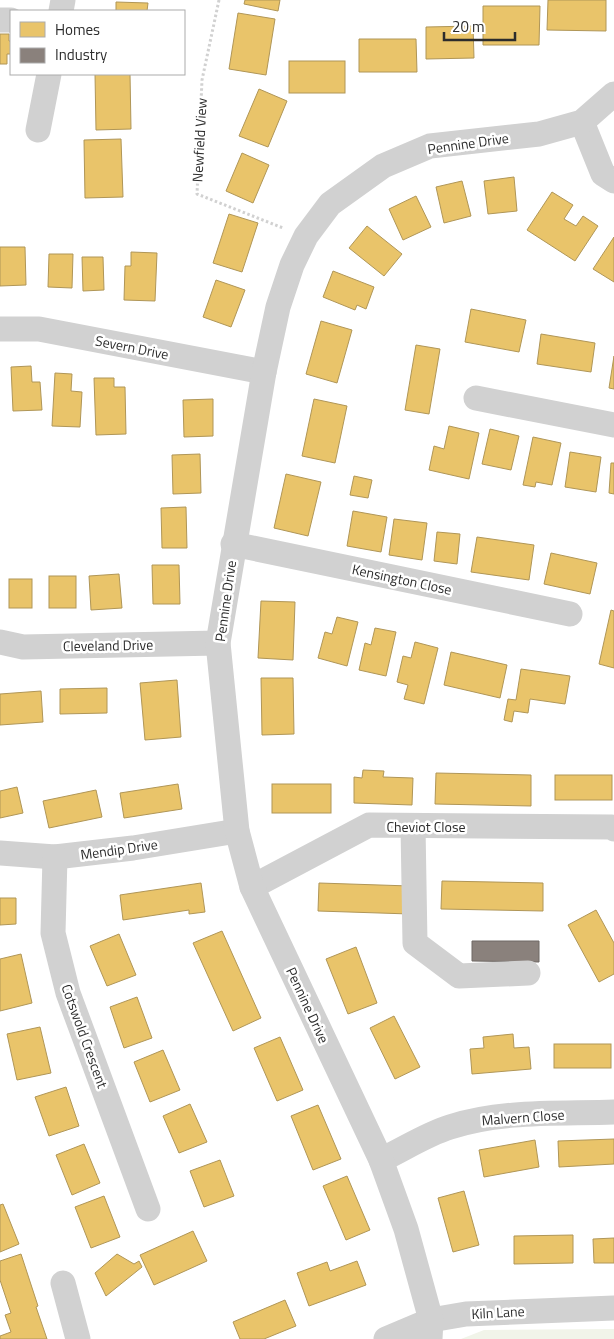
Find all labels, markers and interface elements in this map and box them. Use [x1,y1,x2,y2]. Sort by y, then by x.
legend [10,10,185,75]
scale bar [444,10,515,42]
text: 20 m [452,15,485,38]
text: Homes [55,18,100,41]
text: Industry [55,43,107,66]
street label: Newfield View [186,97,212,183]
street label: Pennine Drive [426,127,510,159]
street label: Severn Drive [94,330,170,364]
street label: Kensington Close [350,558,454,600]
street label: Pennine Drive [209,559,241,643]
street label: Cleveland Drive [63,634,153,656]
street label: Cheviot Close [386,816,466,837]
street label: Mendip Drive [79,833,159,865]
street label: Pennine Drive [281,964,335,1046]
street label: Cotswold Crescent [56,981,114,1091]
street label: Malvern Close [481,1104,565,1130]
street label: Kiln Lane [471,1300,525,1324]

